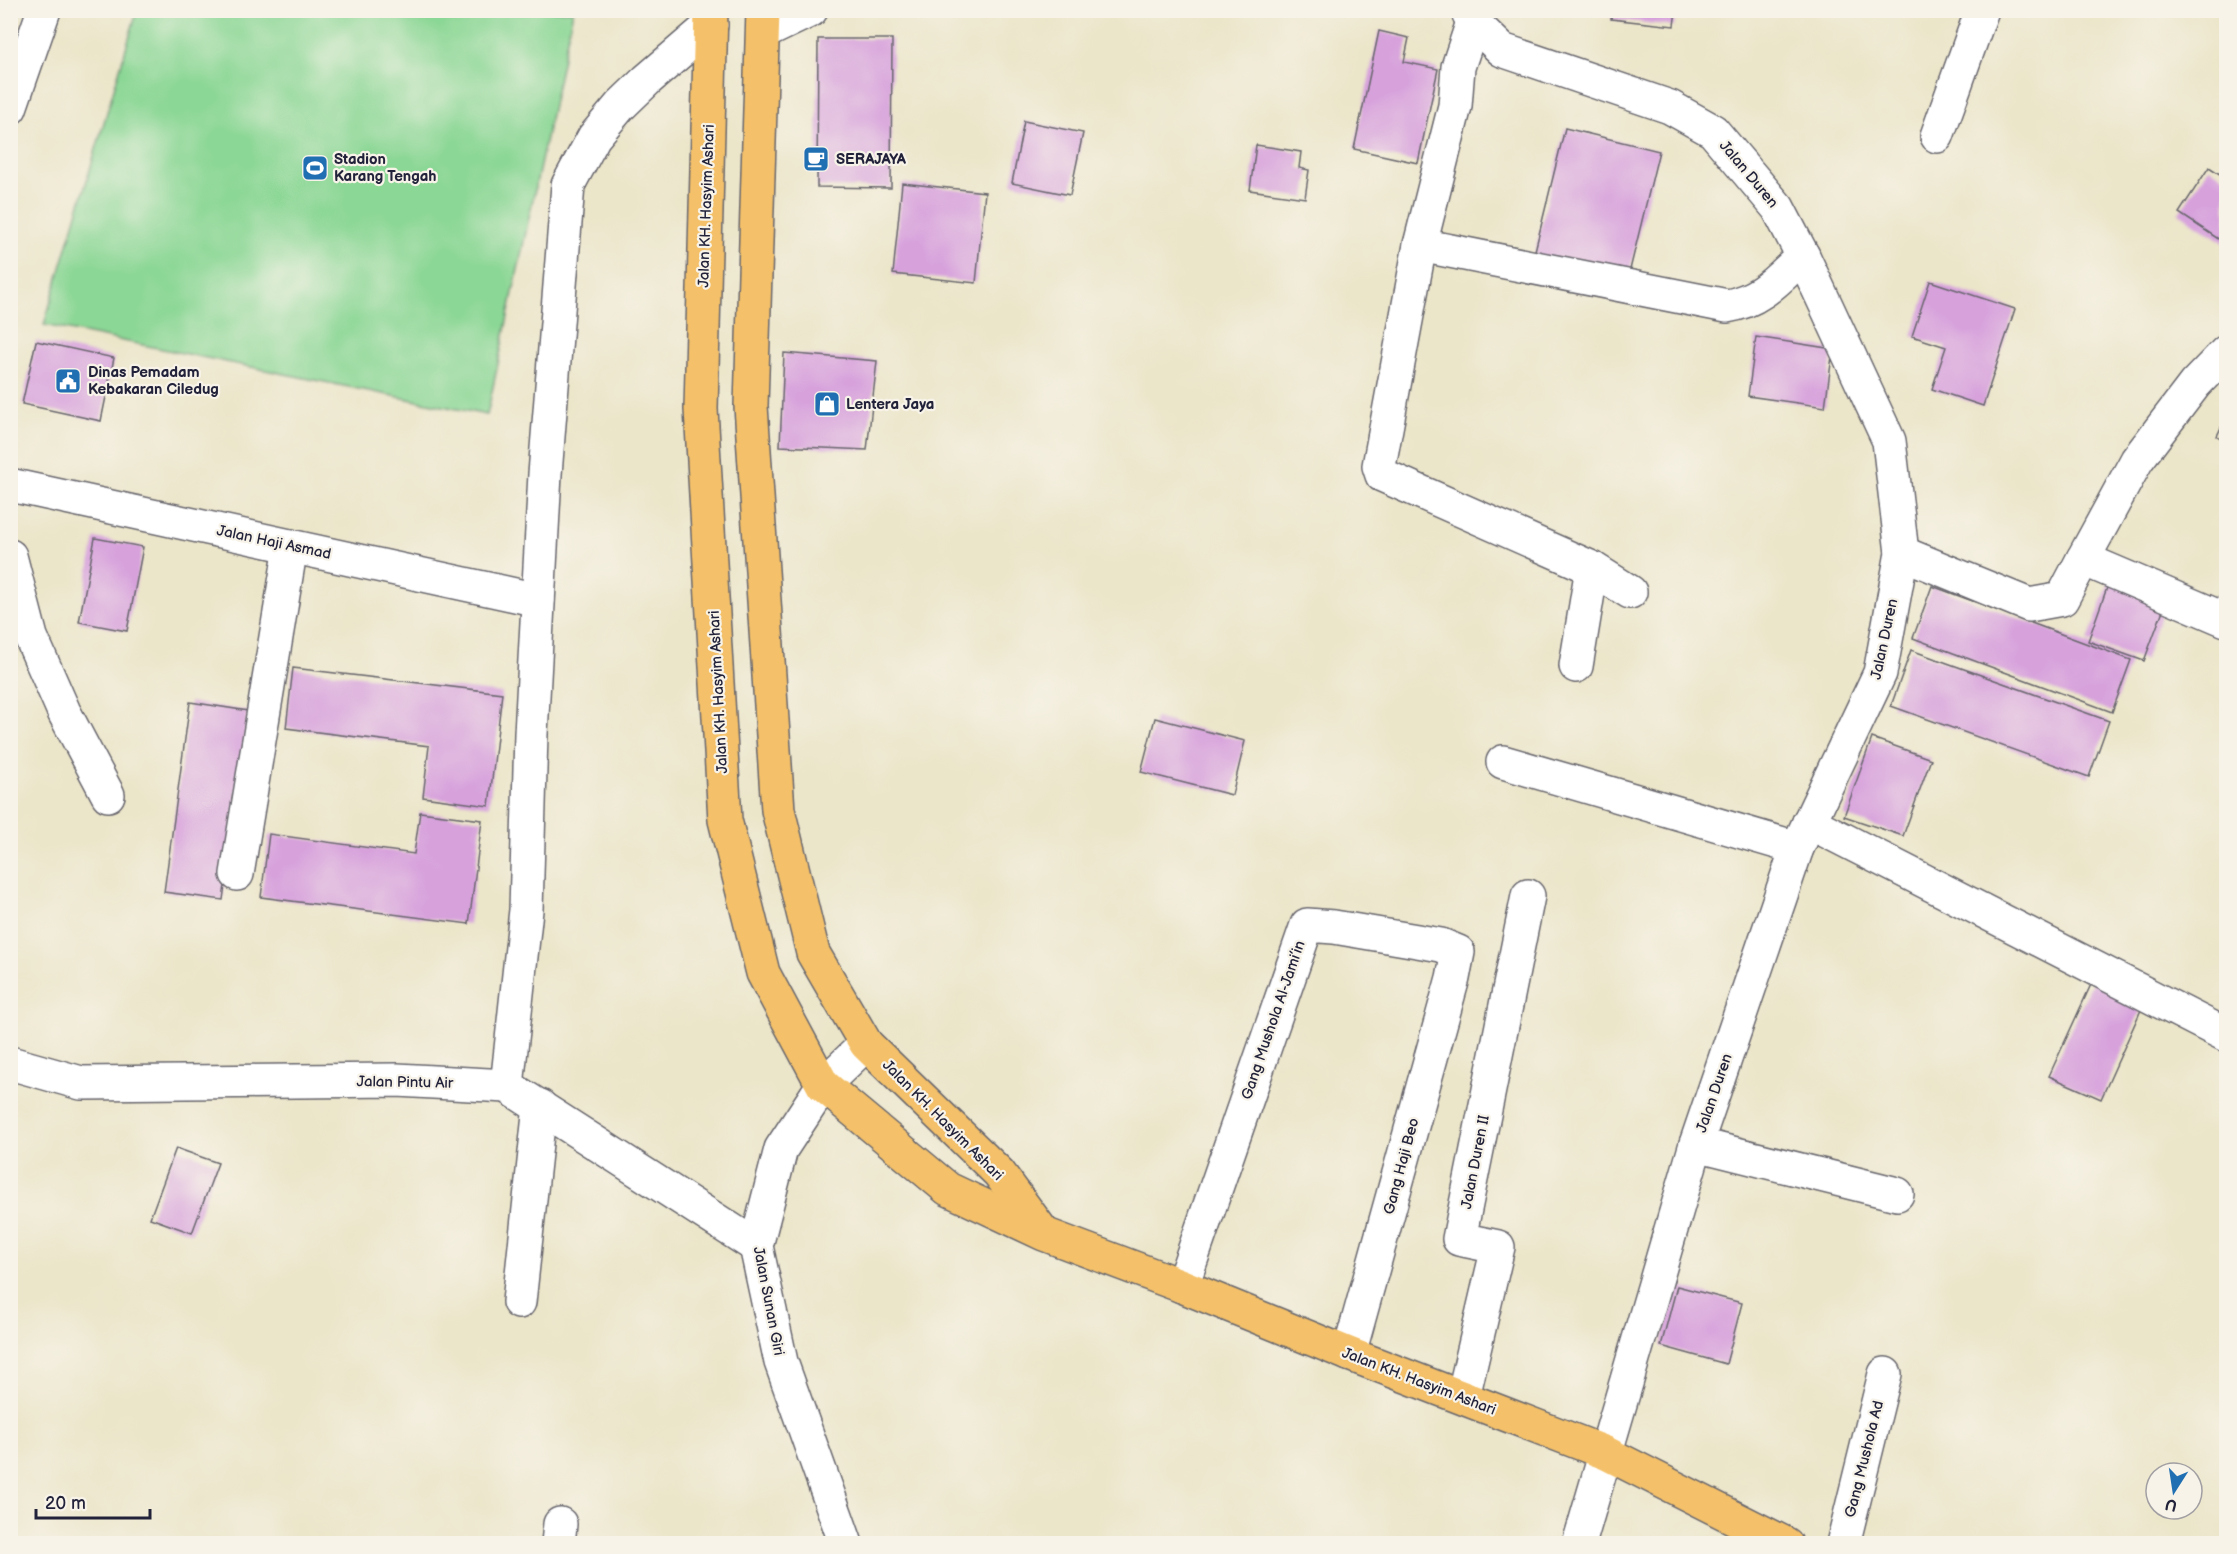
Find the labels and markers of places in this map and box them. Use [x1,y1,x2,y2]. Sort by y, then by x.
cafe icon: SERAJAYA [801,144,831,174]
place label: Stadion Karang Tengah [334,150,437,186]
place label: SERAJAYA [836,150,907,169]
sports icon: Stadion Karang Tengah [300,153,330,183]
place label: Dinas Pemadam Kebakaran Ciledug [88,363,219,399]
public building icon: Dinas Pemadam Kebakaran Ciledug [53,366,83,396]
shop icon: Lentera Jaya [812,389,842,419]
place label: Lentera Jaya [846,395,934,414]

